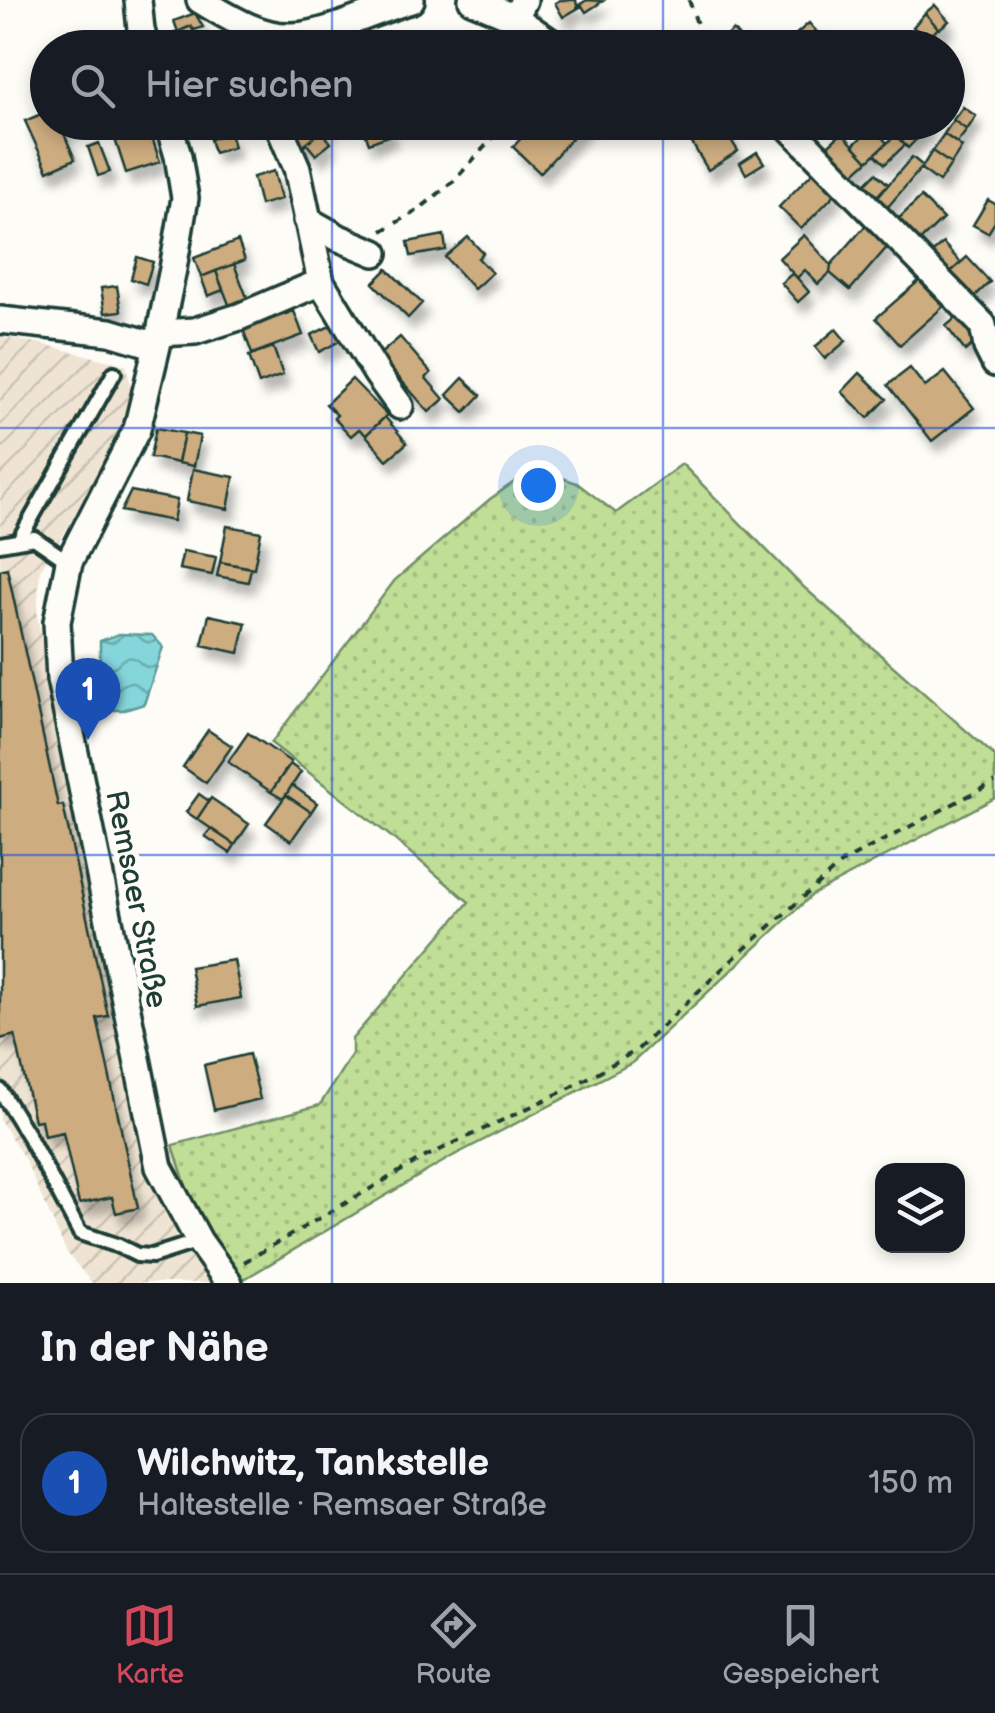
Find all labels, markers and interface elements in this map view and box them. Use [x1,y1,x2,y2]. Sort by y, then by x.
search box [30,30,965,140]
icon: search [65,58,120,113]
text: Hier suchen [145,63,353,108]
your location [513,460,564,511]
pin: 1 [56,658,120,740]
street label: Remsaer Straße [97,787,175,1011]
map controls [875,1163,965,1253]
button: layers [875,1163,965,1253]
text: In der Nähe [40,1323,269,1374]
text: Wilchwitz, Tankstelle [137,1441,489,1486]
text: 1 [68,1464,81,1503]
text: 150 m [868,1464,953,1503]
text: Haltestelle · Remsaer Straße [137,1486,547,1525]
tab: Karte [116,1598,184,1691]
tab: Route [416,1598,491,1691]
tab: Gespeichert [722,1598,879,1691]

